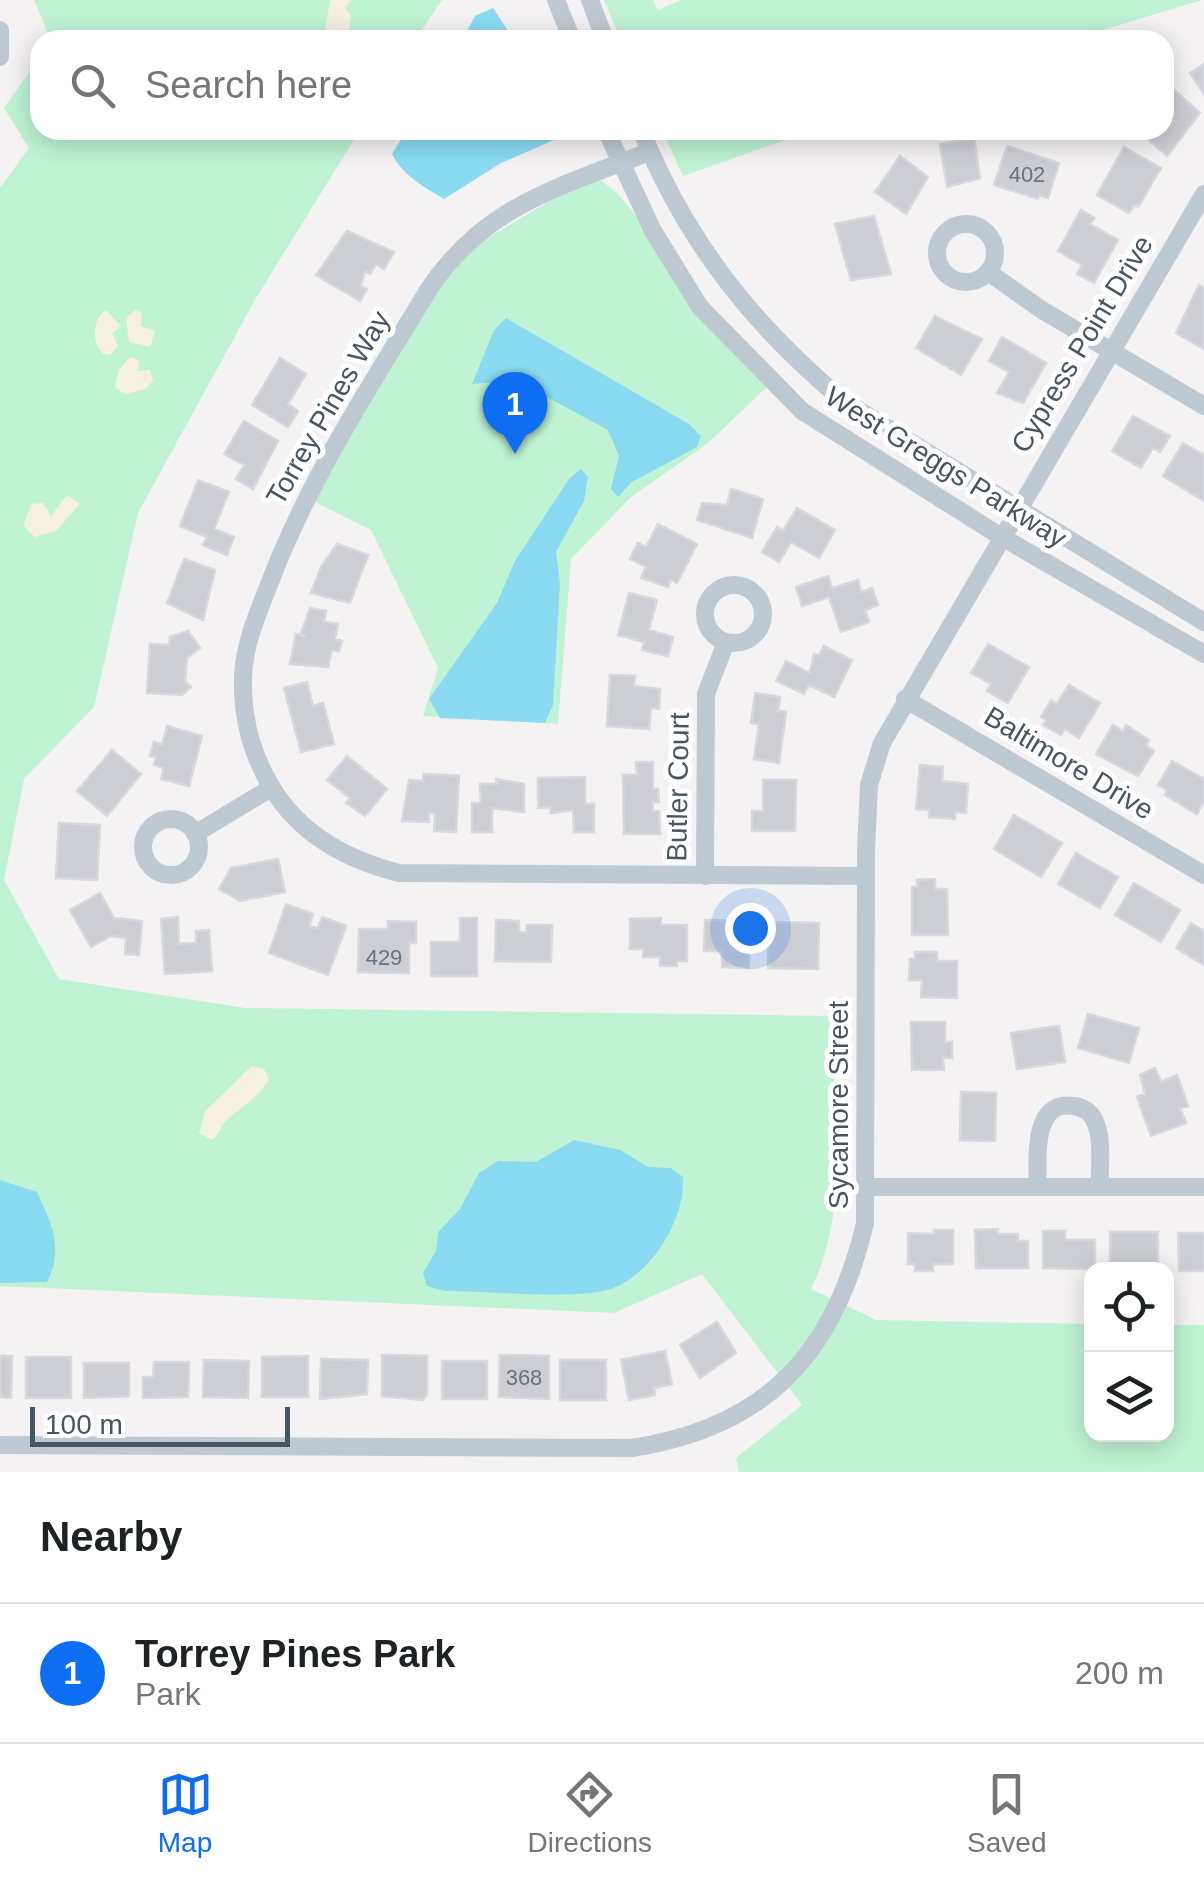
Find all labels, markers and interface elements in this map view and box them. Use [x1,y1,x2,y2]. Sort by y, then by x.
search box [30,30,1174,140]
icon: search [65,58,120,113]
text: Search here [145,64,352,106]
house number: 402 [1009,162,1045,187]
street label: Cypress Point Drive [1005,230,1159,458]
street label: Torrey Pines Way [260,306,396,510]
pin: 1 [482,372,548,454]
street label: West Greggs Parkway [820,380,1072,554]
street label: Baltimore Drive [979,700,1159,826]
street label: Butler Court [661,712,695,862]
your location [725,903,776,954]
house number: 429 [366,945,402,970]
street label: Sycamore Street [823,1001,854,1209]
map controls [1084,1262,1174,1442]
button: locate [1084,1262,1174,1352]
button: layers [1084,1352,1174,1442]
house number: 368 [506,1365,542,1390]
scale bar [30,1402,290,1446]
text: 100 m [45,1409,123,1440]
text: Nearby [40,1513,182,1560]
text: Torrey Pines Park [135,1633,455,1675]
text: 1 [64,1655,81,1691]
text: 200 m [1075,1655,1164,1691]
text: Park [135,1676,201,1712]
tab: Map [158,1767,213,1859]
tab: Directions [528,1767,652,1859]
tab: Saved [967,1767,1046,1859]

